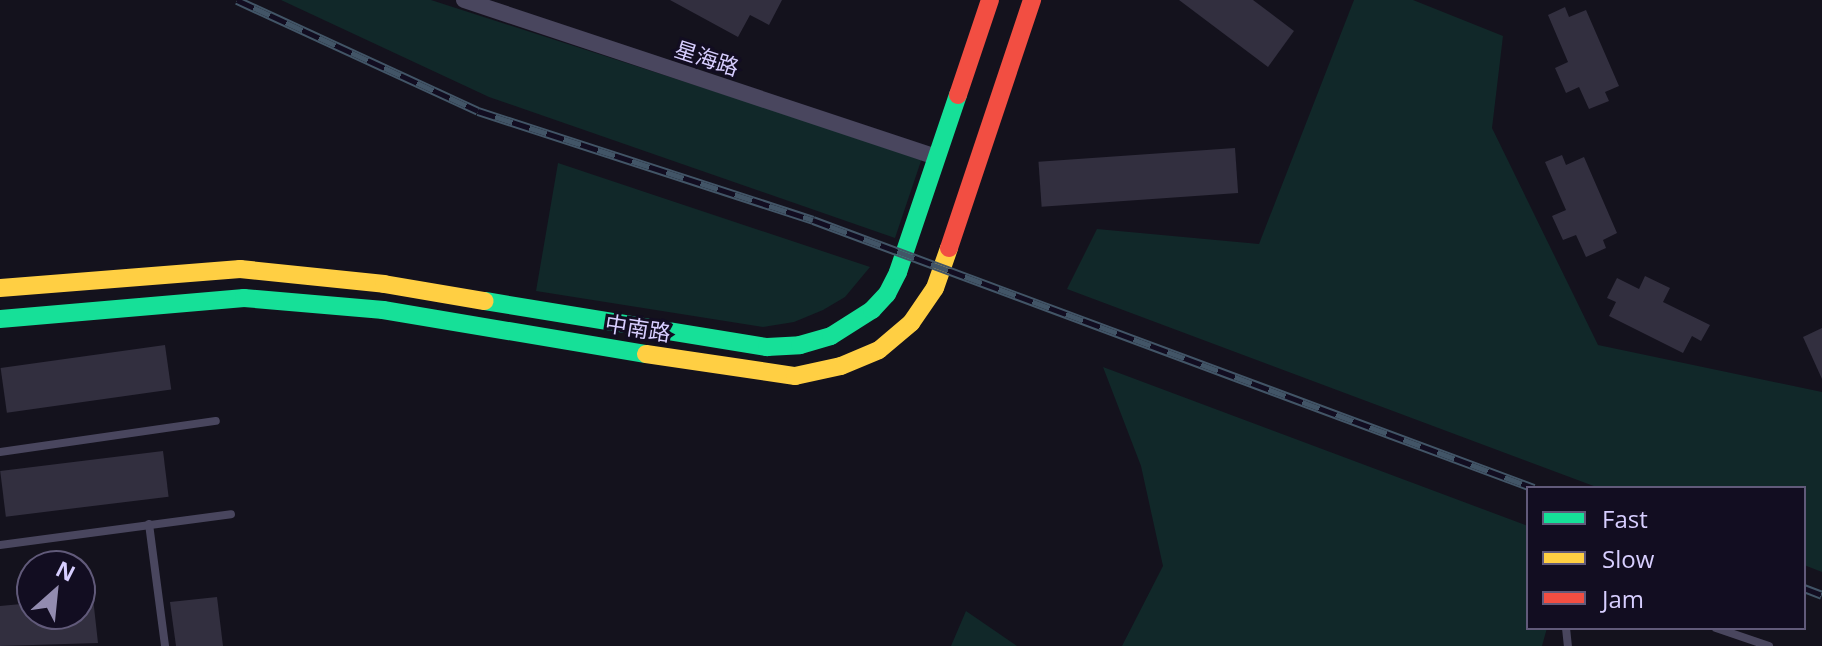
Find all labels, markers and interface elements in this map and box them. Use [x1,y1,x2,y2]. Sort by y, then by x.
street label: 星海路 [672,35,742,81]
street label: 中南路 [603,310,673,346]
legend [1526,486,1806,630]
text: Fast [1602,502,1648,535]
text: Slow [1602,542,1654,575]
north arrow [16,550,96,630]
text: N [51,553,81,588]
text: Jam [1602,582,1644,615]

